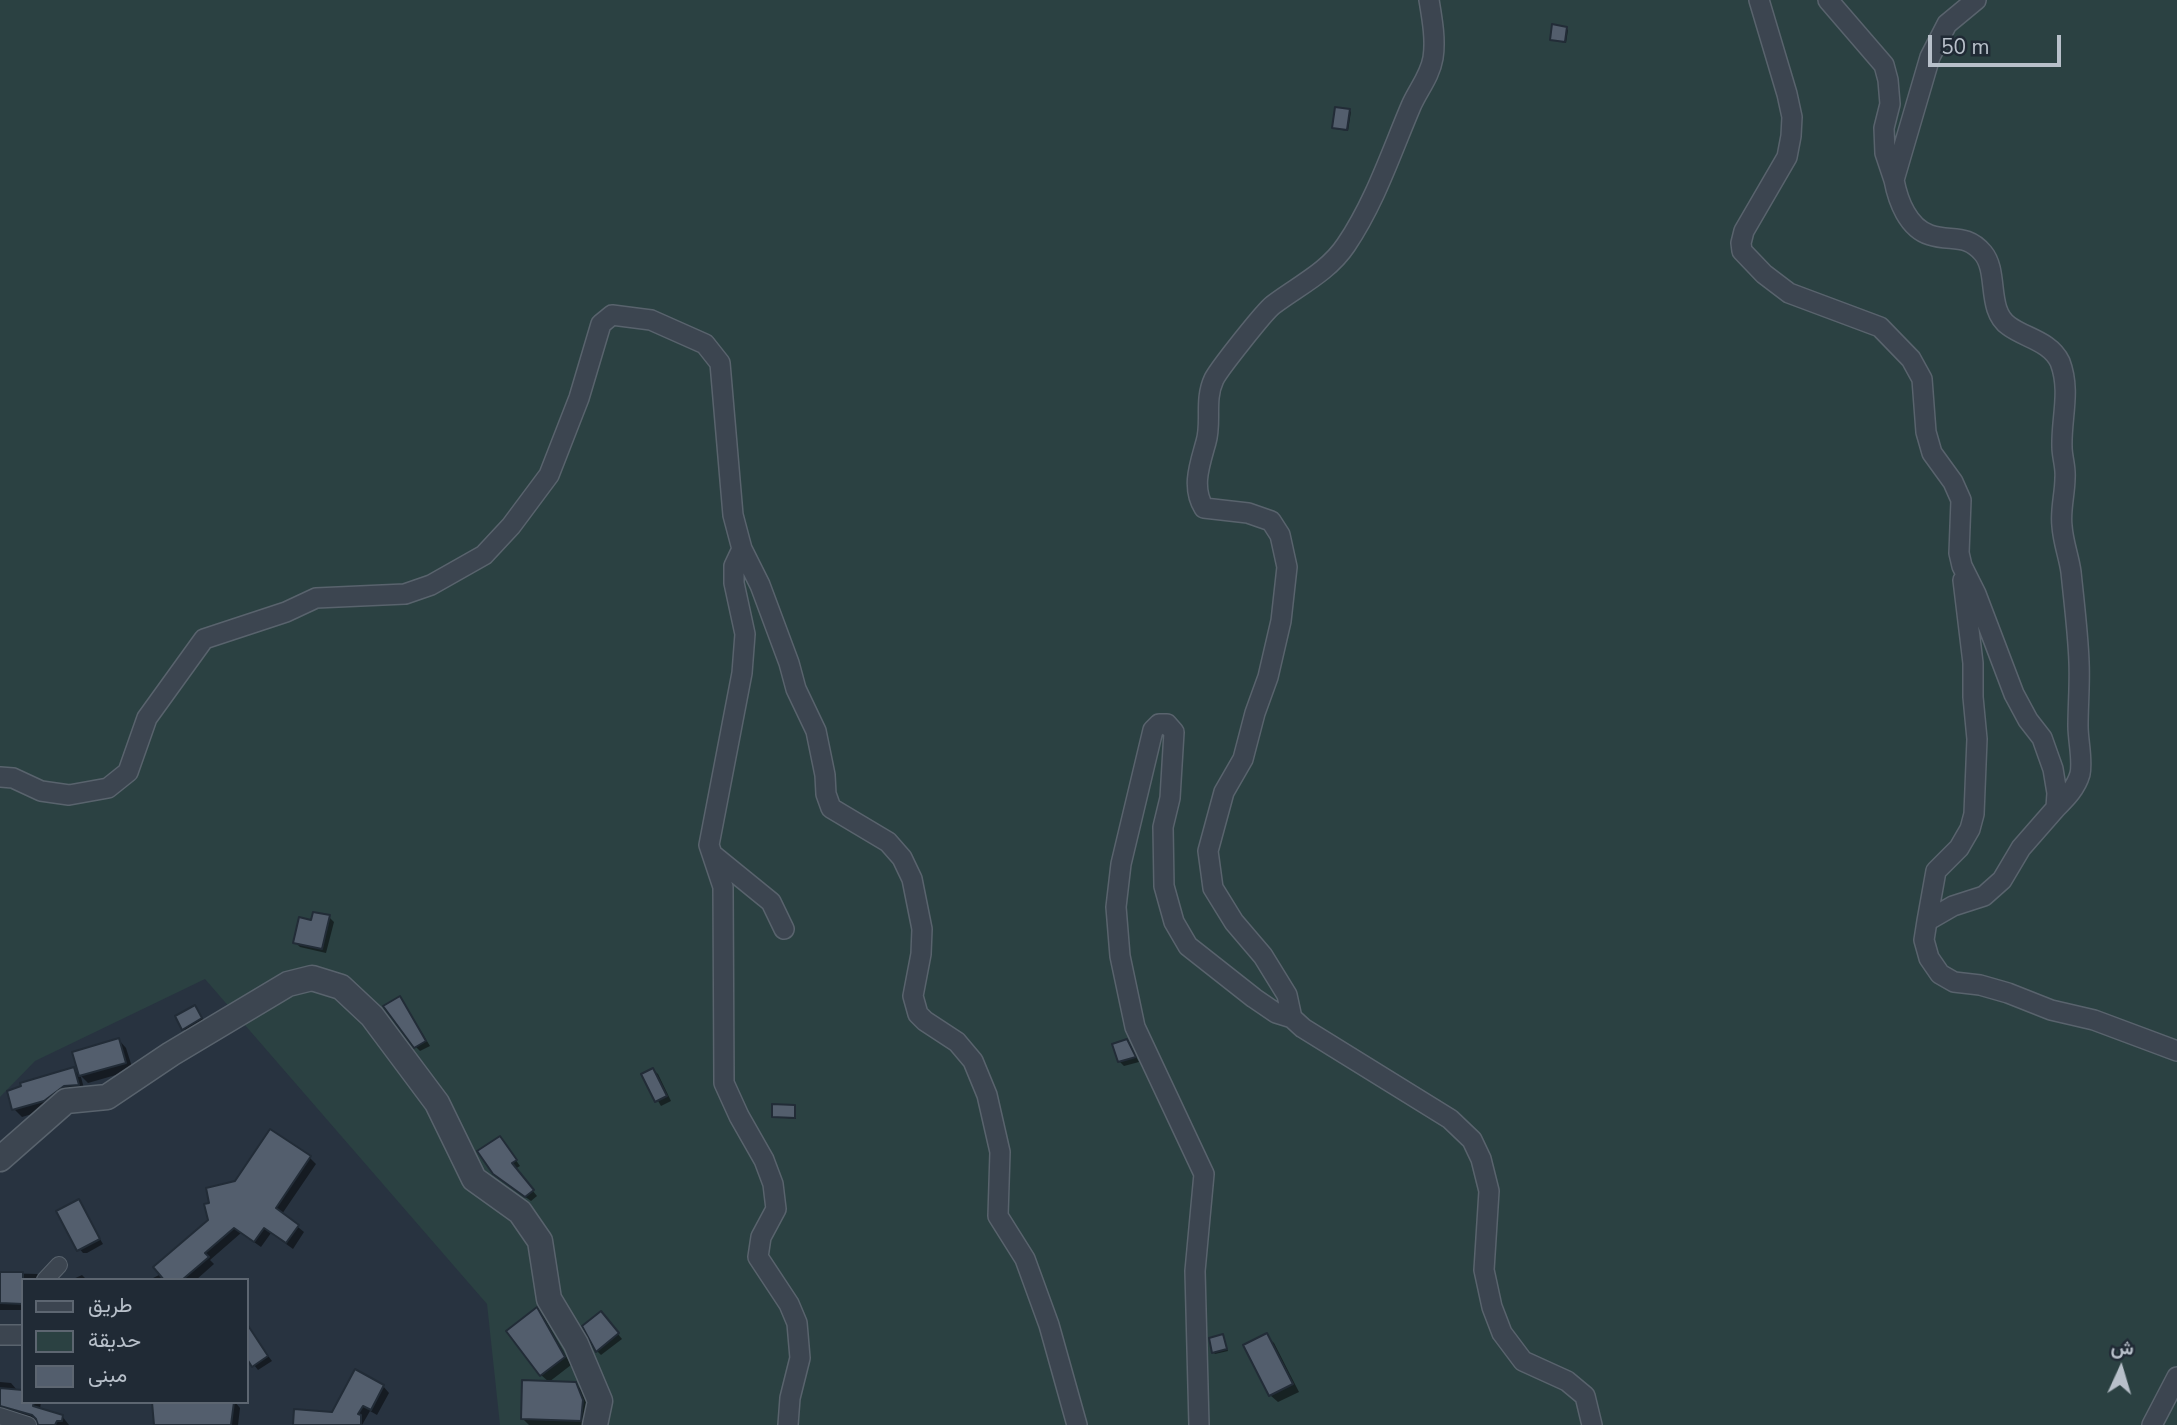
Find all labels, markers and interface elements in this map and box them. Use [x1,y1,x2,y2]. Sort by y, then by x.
scale bar [1932,21,2065,65]
text: 50 m [1941,33,1990,61]
legend [21,1278,248,1404]
text: طريق [88,1291,133,1319]
text: حديقة [88,1326,141,1354]
north arrow [2086,1334,2156,1404]
text: ش [2110,1334,2135,1362]
text: مبنى [88,1361,127,1389]

